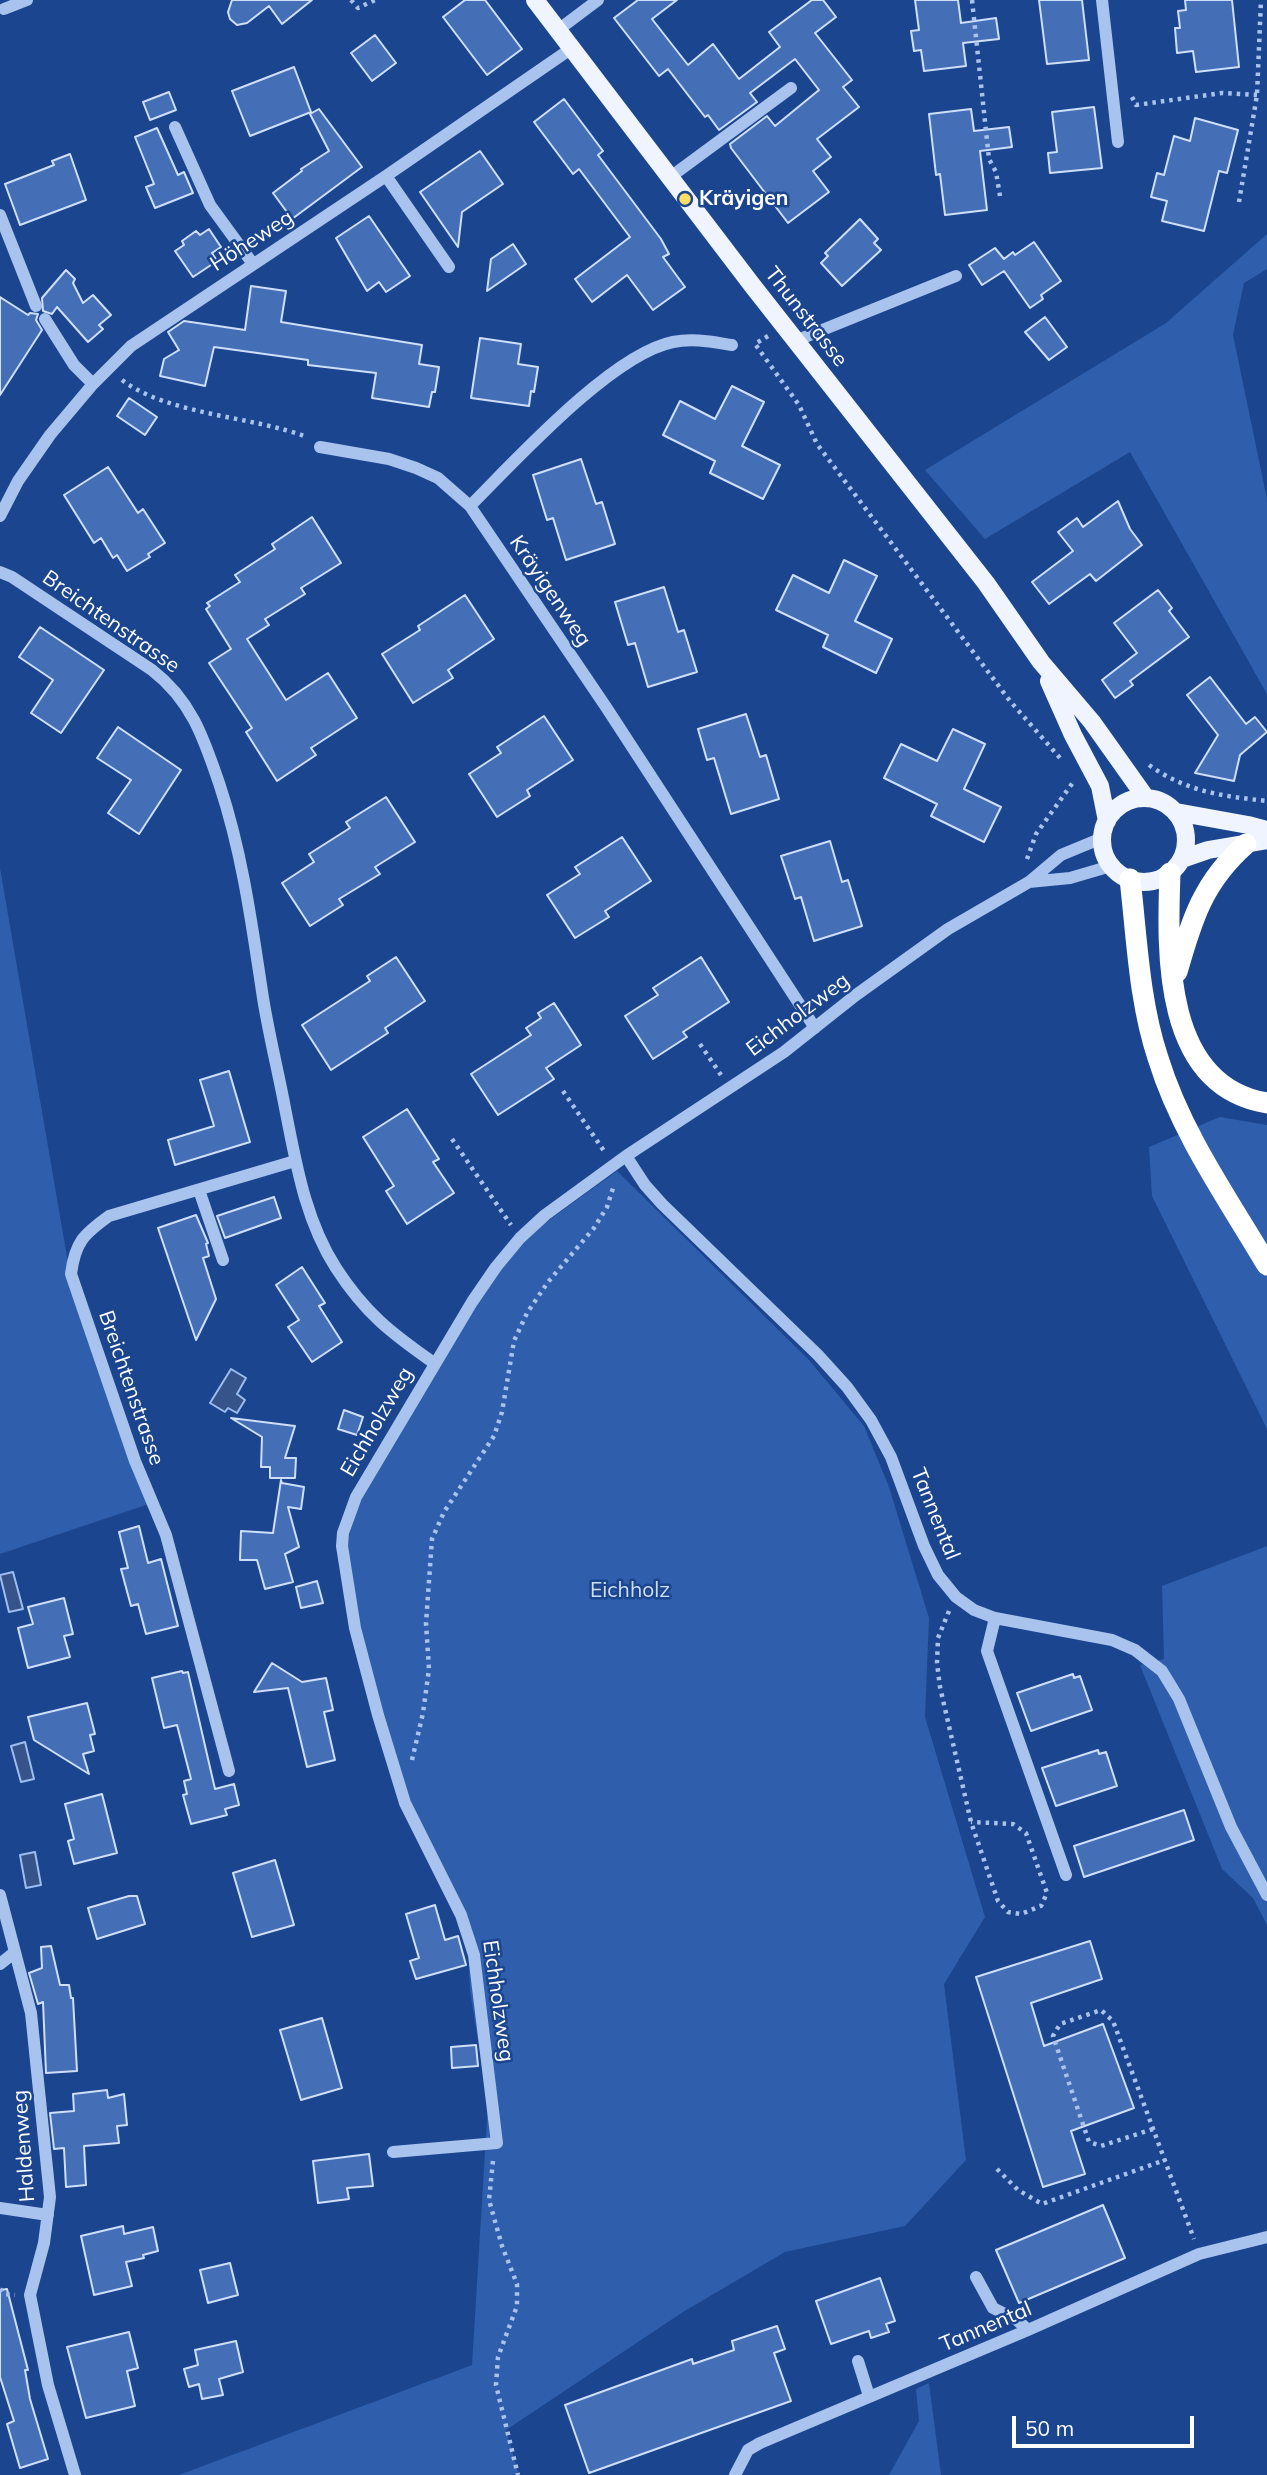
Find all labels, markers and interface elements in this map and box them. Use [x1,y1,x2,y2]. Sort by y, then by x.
place label: Kräyigen [699,186,788,212]
marker: Kräyigen [677,191,693,207]
street label: Höheweg [206,205,298,277]
street label: Thunstrasse [759,262,853,372]
street label: Kräyigenweg [504,531,596,651]
street label: Breichtenstrasse [37,565,185,679]
street label: Eichholzweg [742,968,854,1062]
street label: Breichtenstrasse [93,1307,169,1469]
street label: Eichholzweg [336,1363,418,1481]
street label: Tannental [905,1464,965,1564]
park label: Eichholz [590,1578,670,1604]
street label: Eichholzweg [477,1939,519,2063]
street label: Haldenweg [8,2089,40,2203]
street label: Tannental [936,2296,1036,2358]
scale bar [1015,2402,1197,2446]
text: 50 m [1025,2415,1074,2441]

